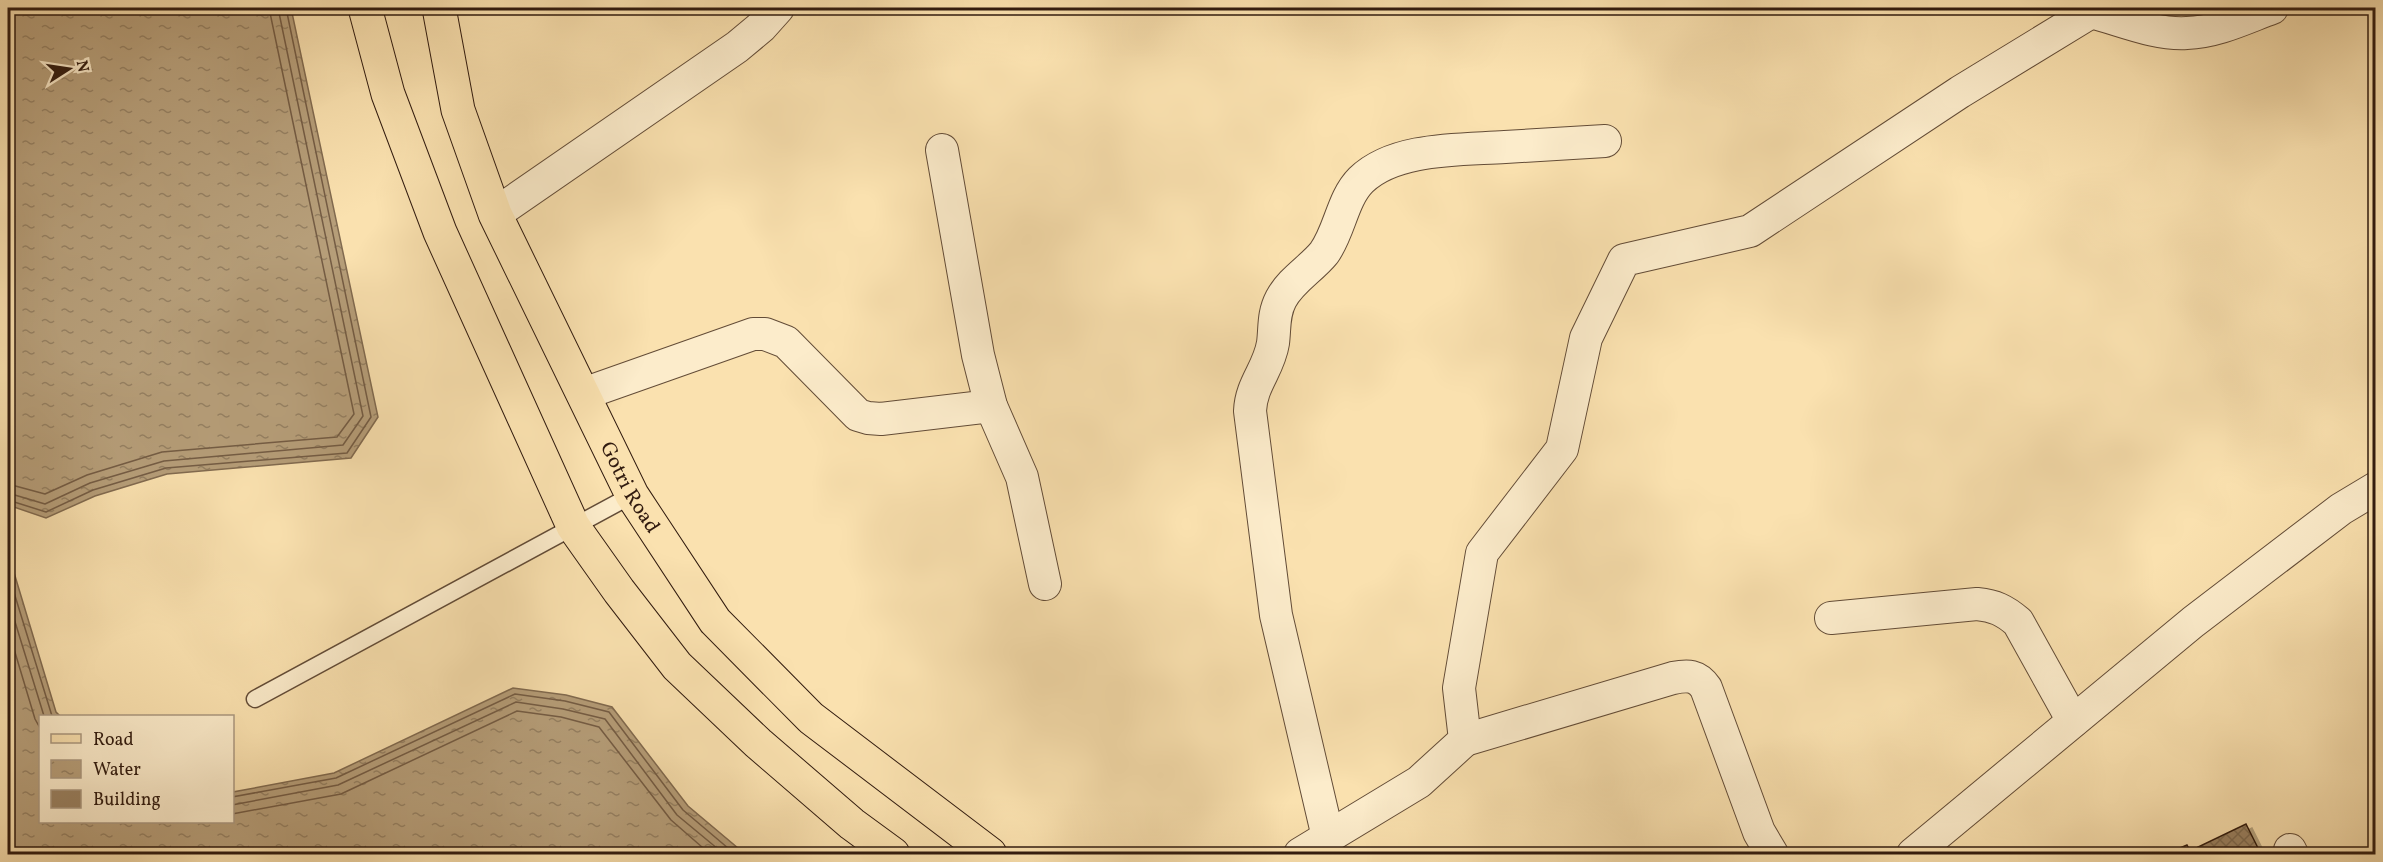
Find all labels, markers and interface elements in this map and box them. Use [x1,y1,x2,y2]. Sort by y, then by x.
north arrow [39,39,99,99]
text: N [70,58,94,75]
street label: Gotri Road [592,437,666,539]
legend [39,715,234,823]
text: Road [93,728,134,753]
text: Water [93,758,141,783]
text: Building [93,788,161,813]

